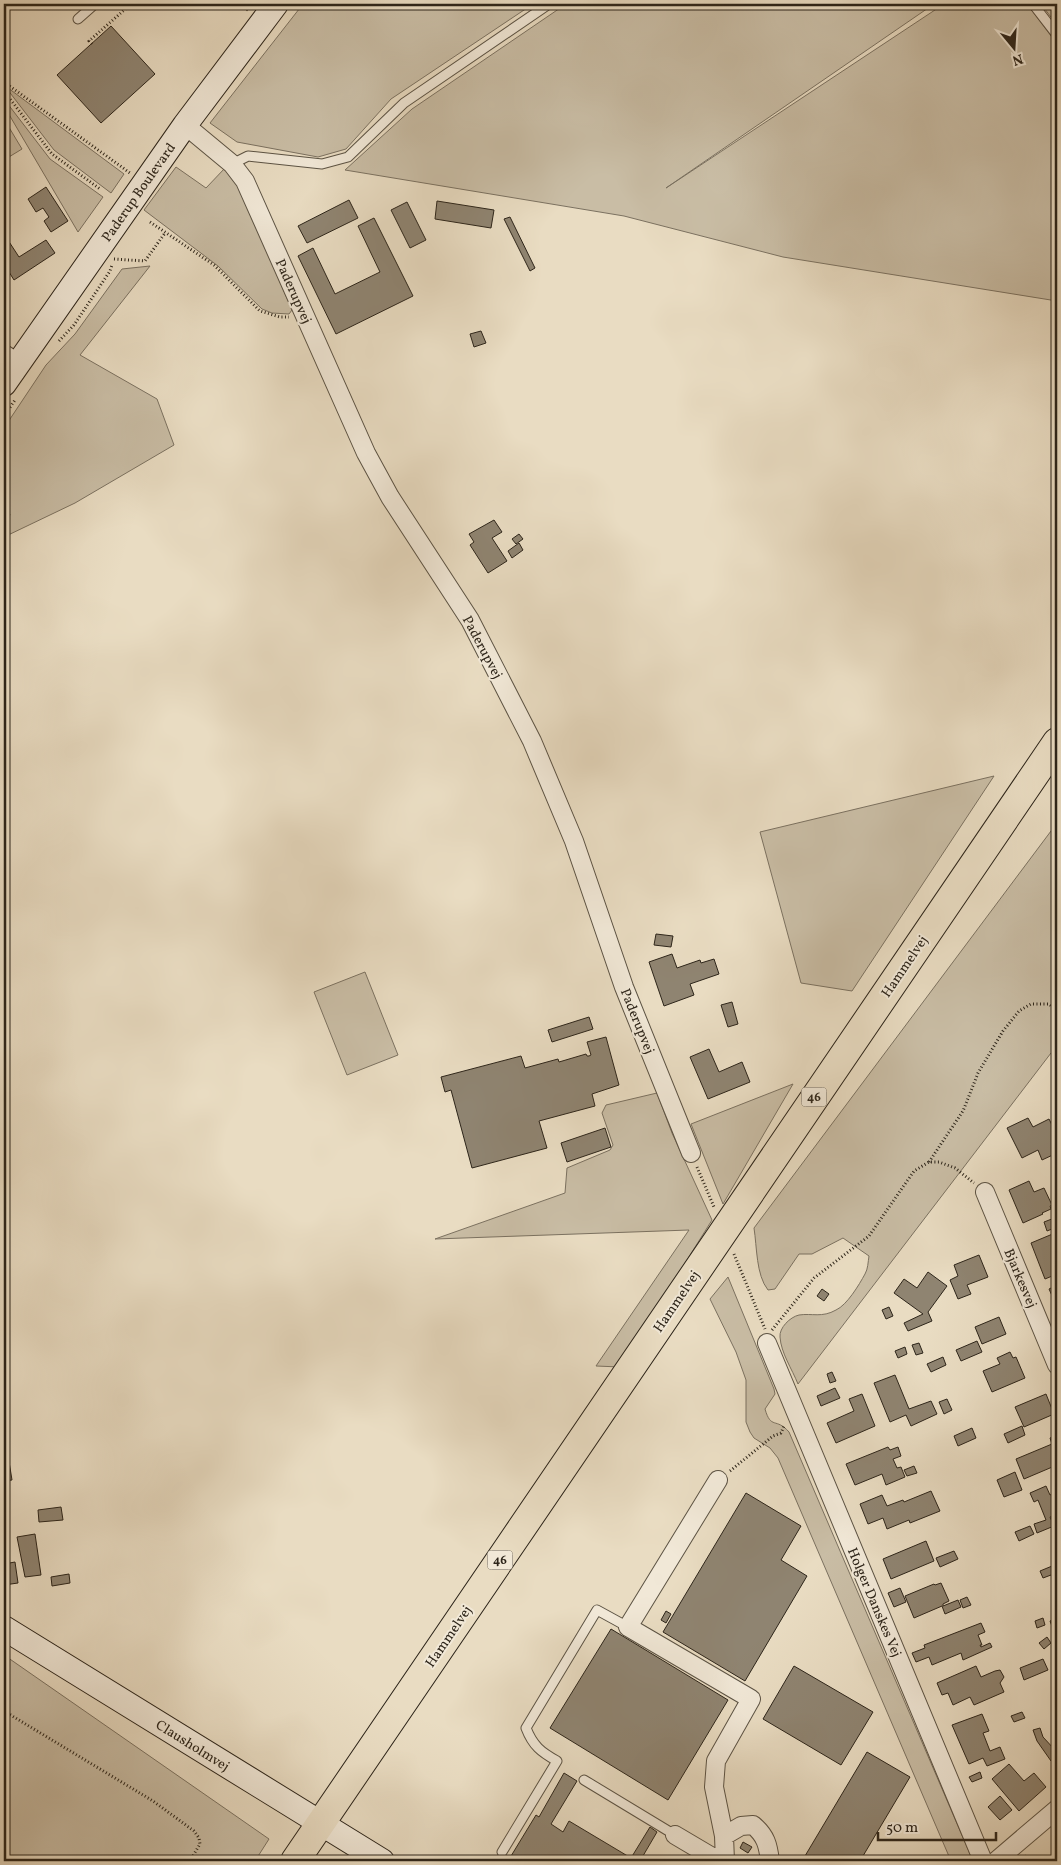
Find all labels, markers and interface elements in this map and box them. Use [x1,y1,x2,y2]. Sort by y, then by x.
north arrow [988,22,1038,72]
text: N [1010,48,1025,70]
street label: Paderup Boulevard [98,139,181,246]
street label: Paderupvej [270,256,315,327]
street label: Paderupvej [457,613,506,683]
street label: Hammelvej [878,932,933,1002]
street label: Paderupvej [615,986,658,1057]
road number: 46 [802,1088,826,1106]
street label: Bjarkesvej [999,1246,1041,1311]
street label: Hammelvej [650,1267,705,1337]
street label: Holger Danskes Vej [842,1545,905,1660]
road number: 46 [488,1550,512,1570]
street label: Hammelvej [422,1602,477,1672]
street label: Clausholmvej [152,1716,233,1777]
scale bar [878,1810,996,1842]
text: 50 m [886,1818,918,1839]

